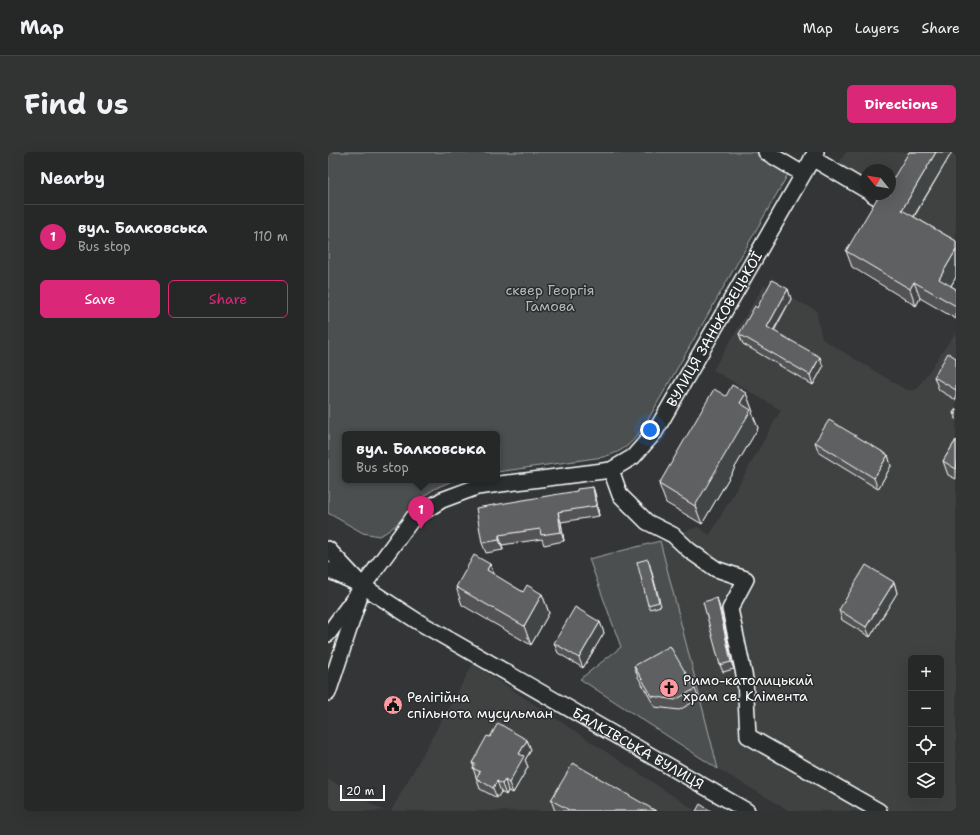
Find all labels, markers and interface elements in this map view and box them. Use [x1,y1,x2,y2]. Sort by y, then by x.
text: Map [20,15,64,40]
text: Map [803,19,833,37]
text: Layers [855,19,899,37]
text: Share [921,19,960,37]
text: Find us [24,85,129,123]
button: Directions [847,85,956,123]
north arrow [860,164,896,200]
text: Nearby [40,167,105,189]
text: вул. Балковська [78,218,207,238]
text: 1 [50,228,56,245]
text: 110 m [253,228,288,245]
text: Bus stop [78,238,130,255]
street label: ВУЛИЦЯ ЗАНЬКОВЕЦЬКОЇ [662,248,766,410]
button: Save [40,280,160,318]
button: Share [168,280,288,318]
park label: сквер Георгія Гамова [505,281,595,315]
your location [640,420,660,440]
popup [342,431,500,483]
text: вул. Балковська [356,439,486,459]
text: Bus stop [356,459,409,476]
pin: 1 [408,496,434,529]
map controls [908,655,944,799]
button: + [908,655,944,691]
place label: Римо-католицький храм св. Клімента [683,671,813,705]
church icon: Римо-католицький храм св. Клімента [658,677,680,699]
place label: Релігійна спільнота мусульман [407,688,553,722]
button: − [908,691,944,727]
public building icon: Релігійна спільнота мусульман [382,694,404,716]
street label: БАЛКІВСЬКА ВУЛИЦЯ [569,703,707,793]
button: locate [908,727,944,763]
button: layers [908,763,944,799]
scale bar [340,783,385,802]
text: 20 m [346,784,374,799]

